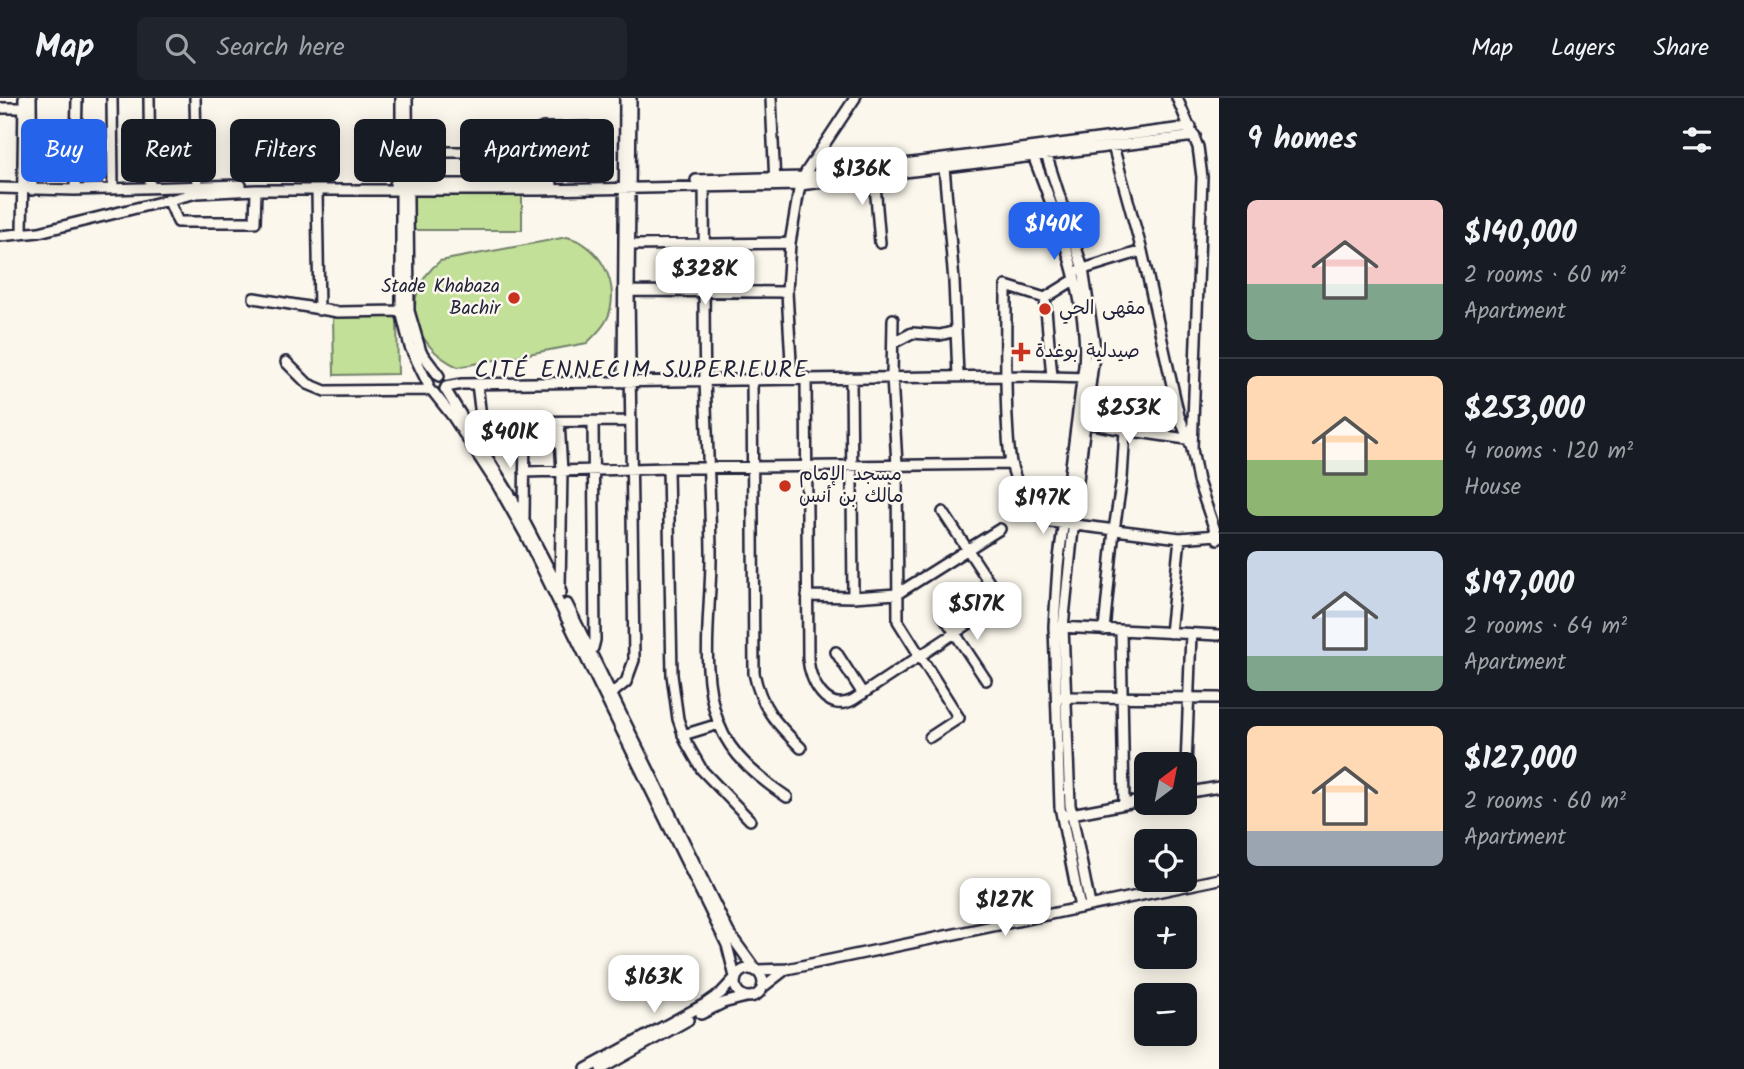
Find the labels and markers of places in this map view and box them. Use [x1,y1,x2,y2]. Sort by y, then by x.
pin: $136K [813,148,911,207]
pin: $140K [1005,202,1103,262]
pin: $328K [656,248,754,307]
place label: Stade Khabaza Bachir [382,272,502,324]
marker: Stade Khabaza Bachir [506,290,522,306]
place label: مقهى الحي [1059,294,1146,324]
marker: مقهى الحي [1037,301,1053,317]
place label: صيدلية بوغدة [1035,337,1140,367]
marker: صيدلية بوغدة [1013,344,1029,360]
pin: $253K [1080,386,1178,446]
pin: $401K [461,410,559,470]
place label: مسجد الإمام مالك بن أنس [799,460,903,512]
pin: $197K [994,476,1092,536]
marker: مسجد الإمام مالك بن أنس [777,478,793,494]
pin: $517K [928,582,1026,642]
pin: $127K [956,878,1054,938]
pin: $163K [605,956,703,1015]

